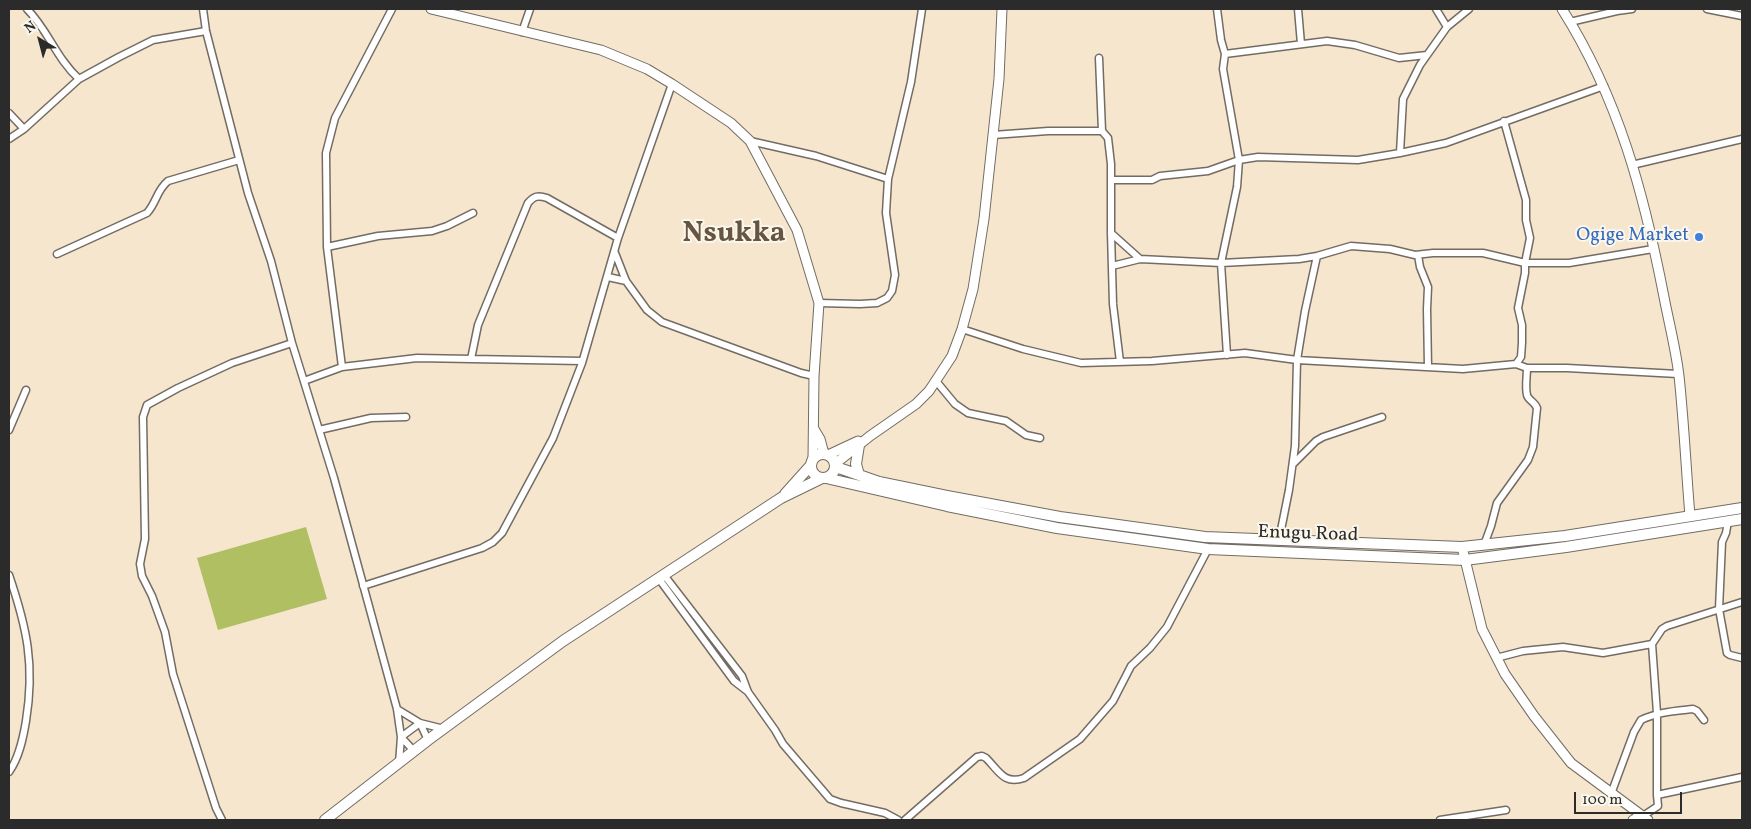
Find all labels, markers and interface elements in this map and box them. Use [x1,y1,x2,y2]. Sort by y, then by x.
north arrow [15,15,65,65]
text: N [21,17,40,38]
district label: Nsukka [682,219,786,253]
place label: Ogige Market [1576,226,1689,248]
marker: Ogige Market [1693,231,1705,243]
street label: Enugu Road [1257,522,1359,548]
scale bar [1576,782,1684,814]
text: 100 m [1582,790,1622,811]

